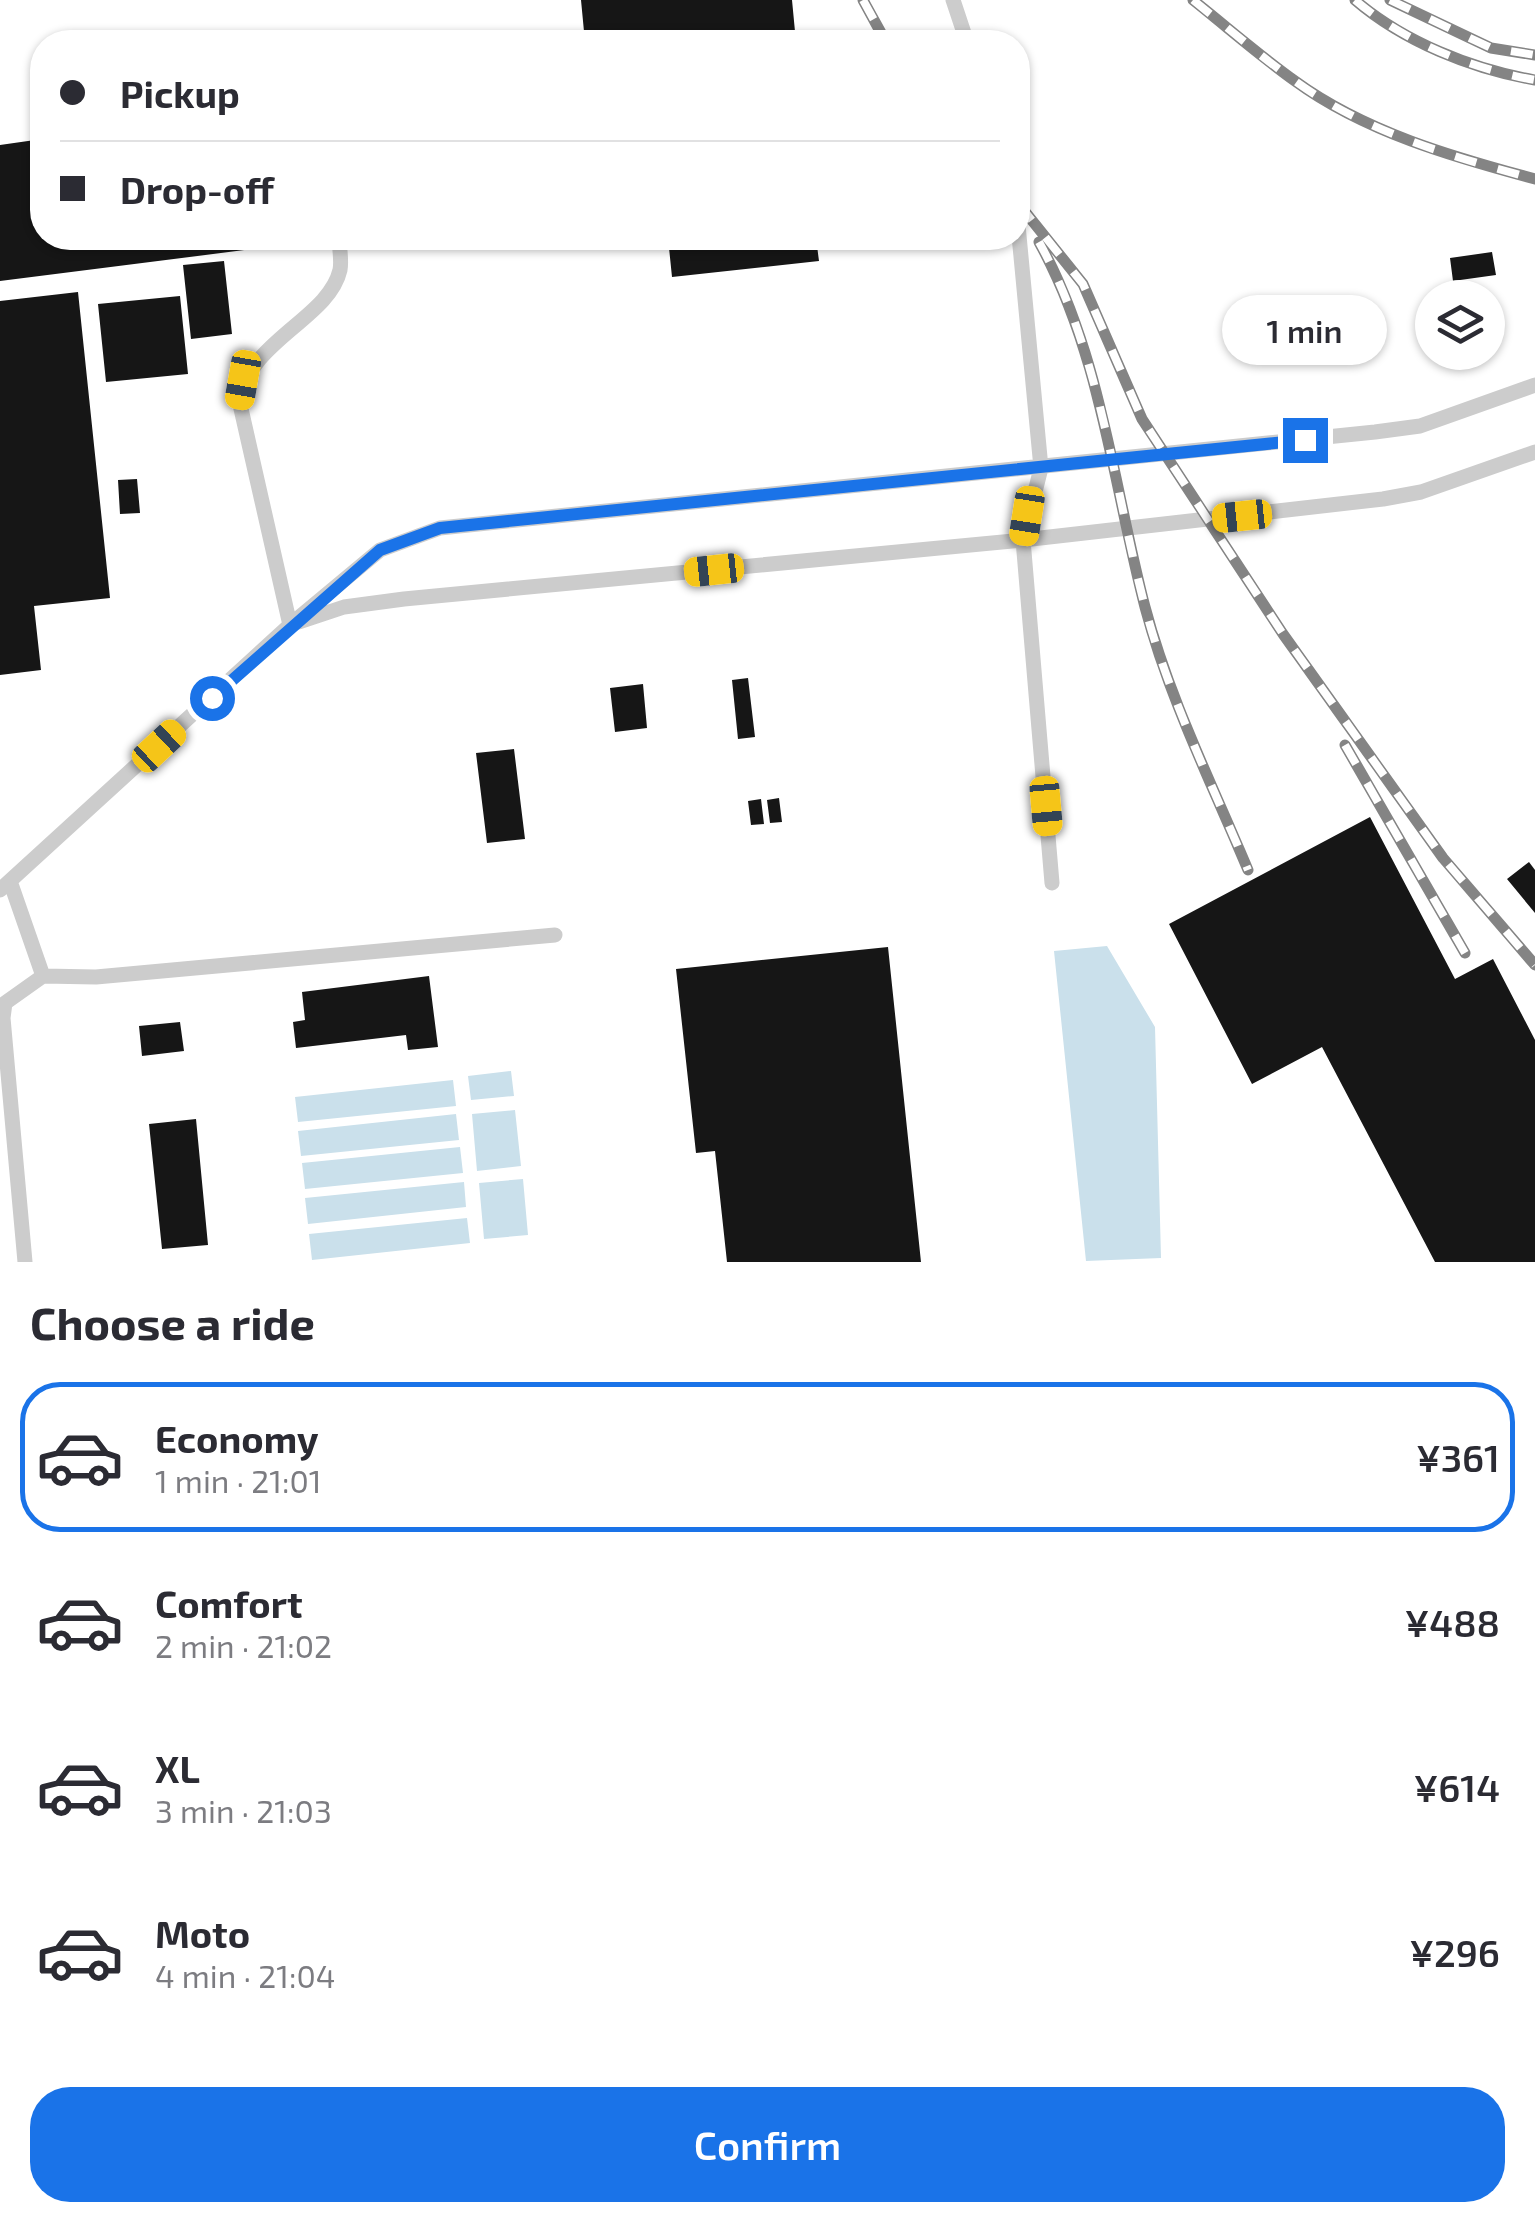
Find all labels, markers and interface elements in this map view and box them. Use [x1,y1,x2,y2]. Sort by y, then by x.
text: Pickup [120,70,240,116]
text: Drop-off [120,166,274,212]
map controls [1415,280,1505,370]
button: layers [1415,280,1505,370]
callout: 1 min [1222,295,1388,365]
text: 1 min [1267,311,1342,349]
car [223,348,263,412]
route end [1283,418,1328,463]
car [1007,484,1047,548]
car [1211,498,1273,534]
car [683,552,745,588]
route start [190,676,235,721]
car [127,715,191,777]
car [1028,775,1064,837]
text: Choose a ride [30,1295,315,1349]
icon: car [35,1412,125,1502]
text: Economy [155,1415,319,1461]
text: ¥361 [1416,1434,1500,1480]
text: 1 min · 21:01 [155,1461,322,1499]
icon: car [35,1577,125,1667]
text: Comfort [155,1580,303,1626]
text: ¥488 [1405,1599,1500,1645]
text: 2 min · 21:02 [155,1626,332,1664]
icon: car [35,1742,125,1832]
text: XL [155,1745,200,1791]
text: ¥614 [1414,1764,1500,1810]
text: 3 min · 21:03 [155,1791,332,1829]
icon: car [35,1907,125,1997]
text: Moto [155,1910,250,1956]
text: ¥296 [1409,1929,1500,1975]
text: 4 min · 21:04 [155,1956,335,1994]
button: Confirm [30,2087,1505,2202]

